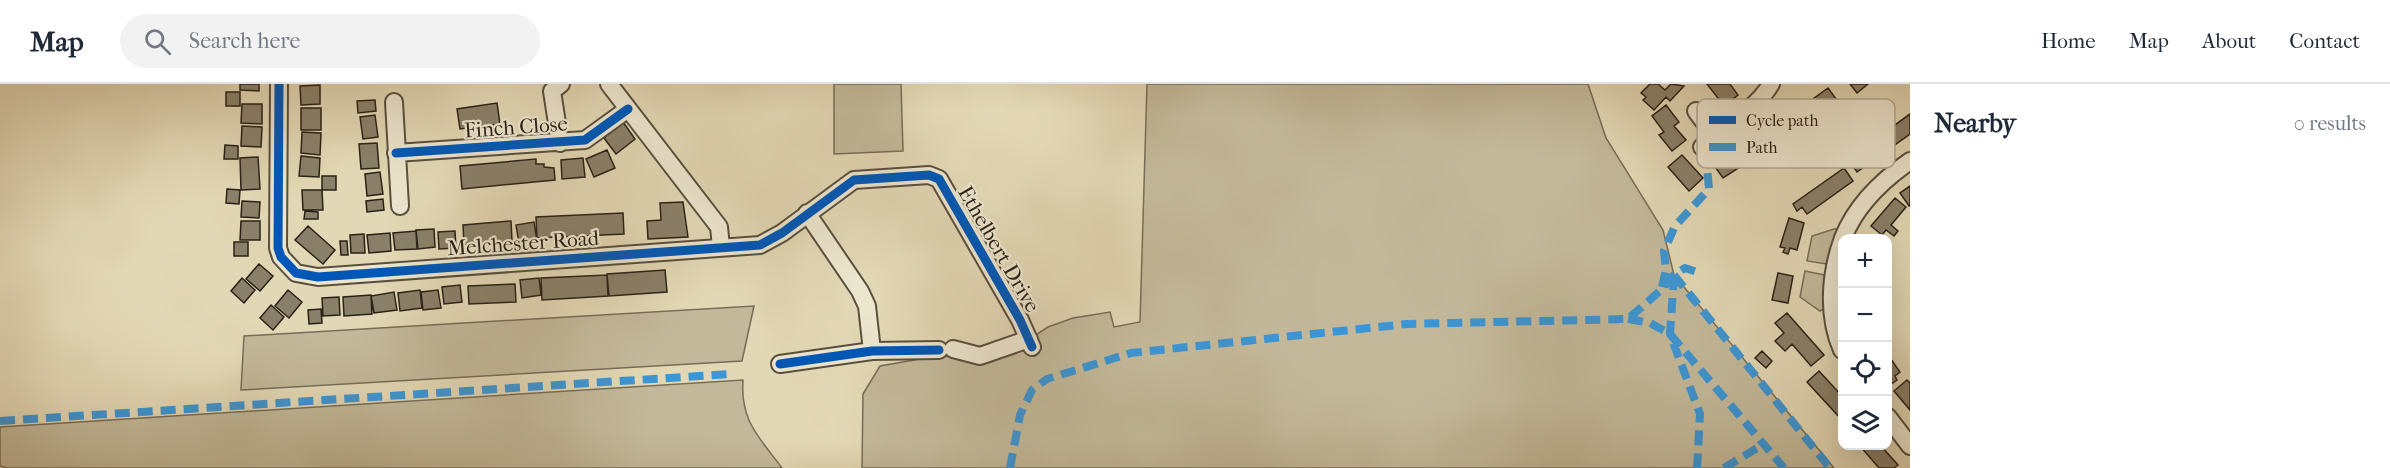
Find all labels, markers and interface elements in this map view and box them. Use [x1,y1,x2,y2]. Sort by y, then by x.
search box [120,14,540,68]
text: Map [30,25,84,58]
icon: search [141,25,174,58]
text: Search here [189,28,300,54]
text: Home [2041,29,2096,53]
text: Map [2129,29,2169,53]
text: About [2202,29,2256,53]
text: Contact [2289,29,2360,53]
legend [1697,99,1895,168]
text: Nearby [1934,108,2016,139]
street label: Finch Close [463,111,569,143]
text: Cycle path [1746,111,1818,130]
text: 0 results [2294,112,2366,135]
text: Path [1746,138,1778,157]
street label: Ethelbert Drive [953,182,1045,316]
street label: Melchester Road [446,226,600,260]
map controls [1838,234,1892,450]
button: + [1838,234,1892,288]
button: − [1838,288,1892,342]
button: locate [1838,342,1892,396]
button: layers [1838,396,1892,450]

